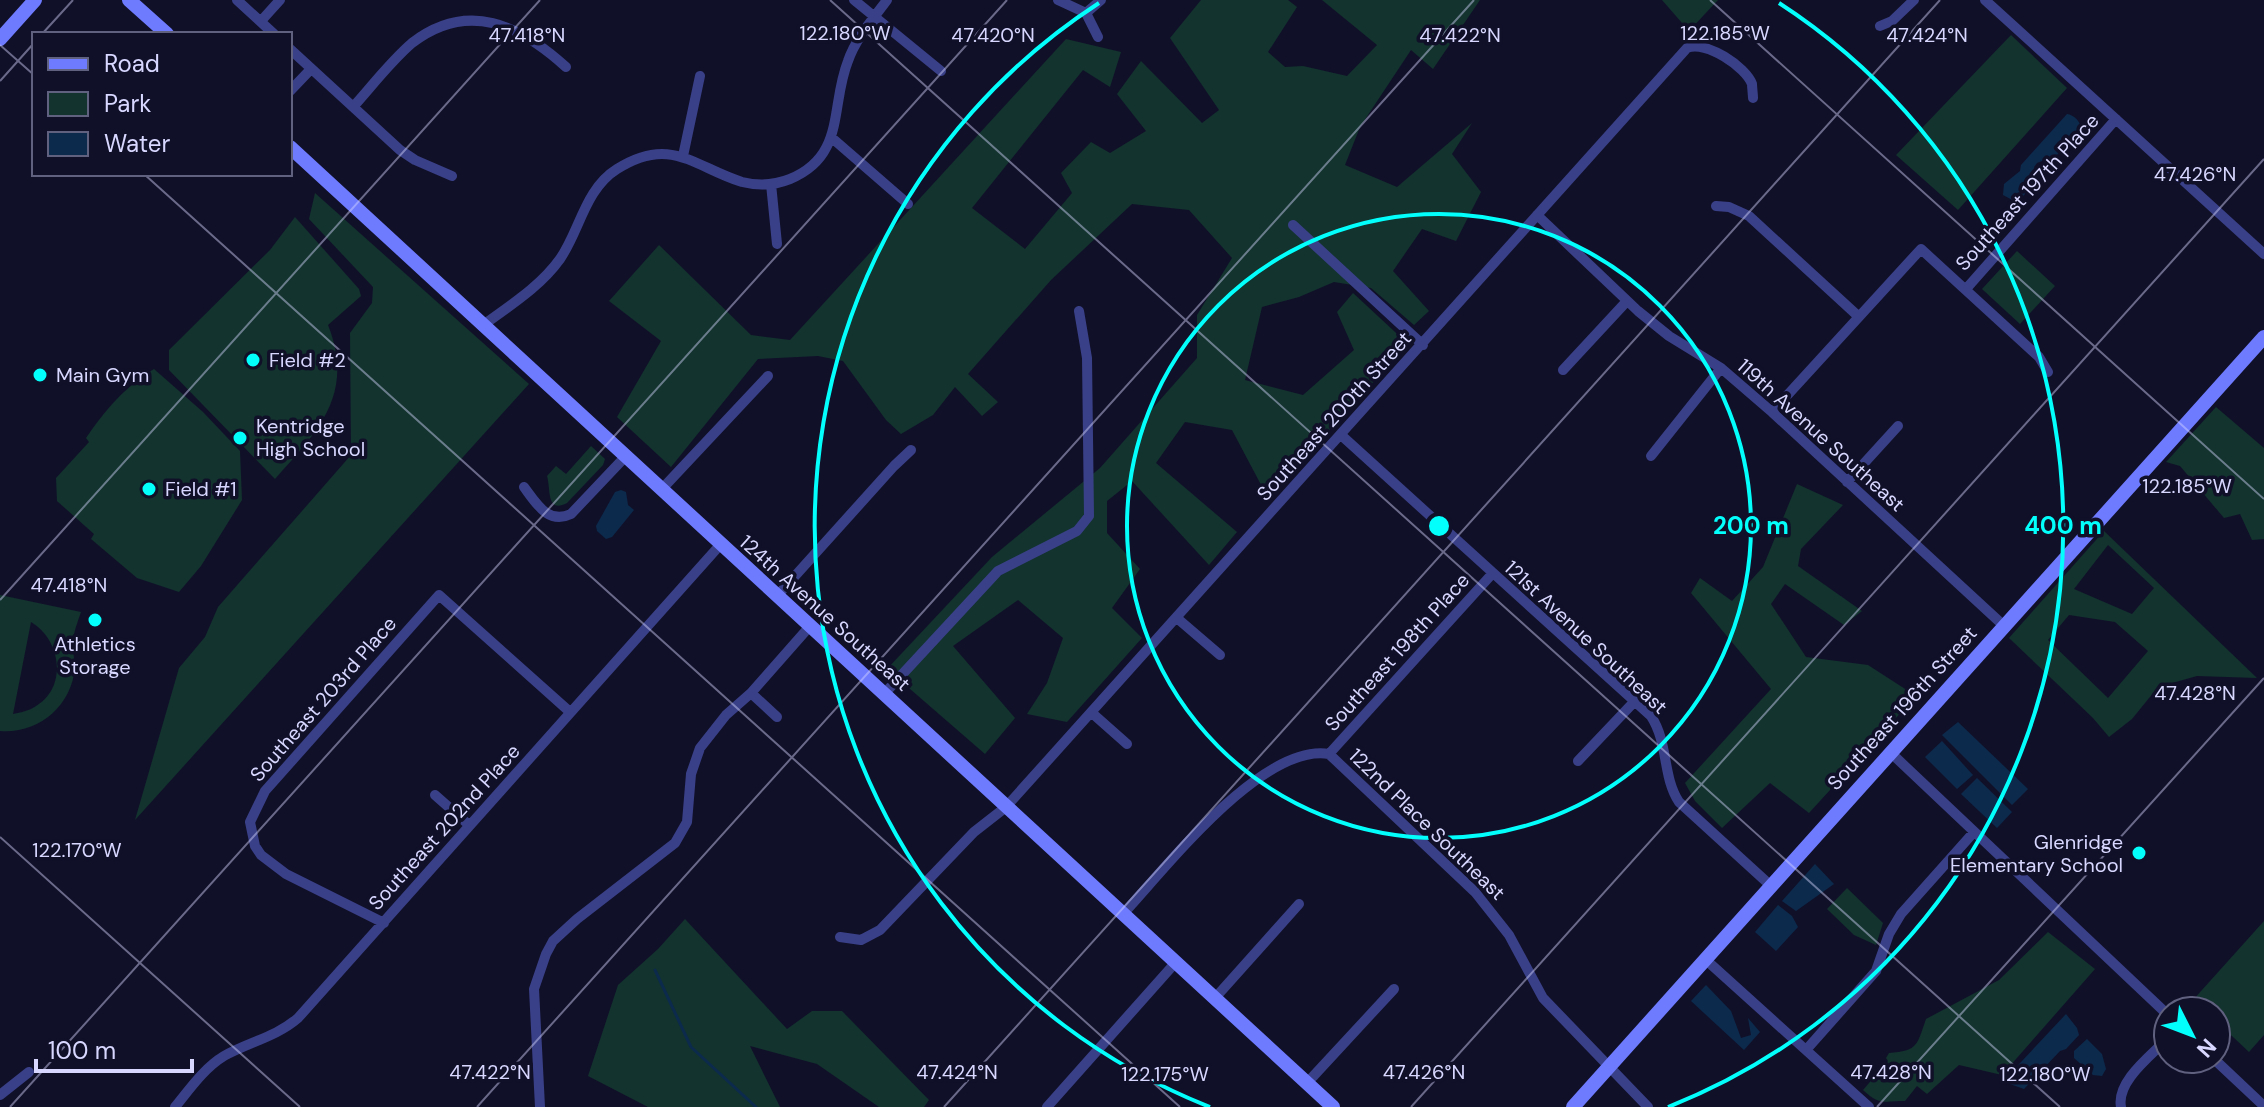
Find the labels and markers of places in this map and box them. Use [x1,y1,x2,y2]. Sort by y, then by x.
place label: Field #2 [269,347,346,373]
marker: Field #2 [244,351,262,369]
place label: Main Gym [56,362,149,388]
marker: Main Gym [31,366,49,384]
place label: Kentridge High School [256,413,365,462]
marker: Kentridge High School [231,429,249,447]
place label: Field #1 [165,476,237,502]
marker: Field #1 [140,480,158,498]
centre of rings [1425,512,1453,540]
marker: Athletics Storage [86,611,104,629]
place label: Athletics Storage [54,631,136,680]
place label: Glenridge Elementary School [1950,829,2123,878]
marker: Glenridge Elementary School [2130,844,2148,862]

